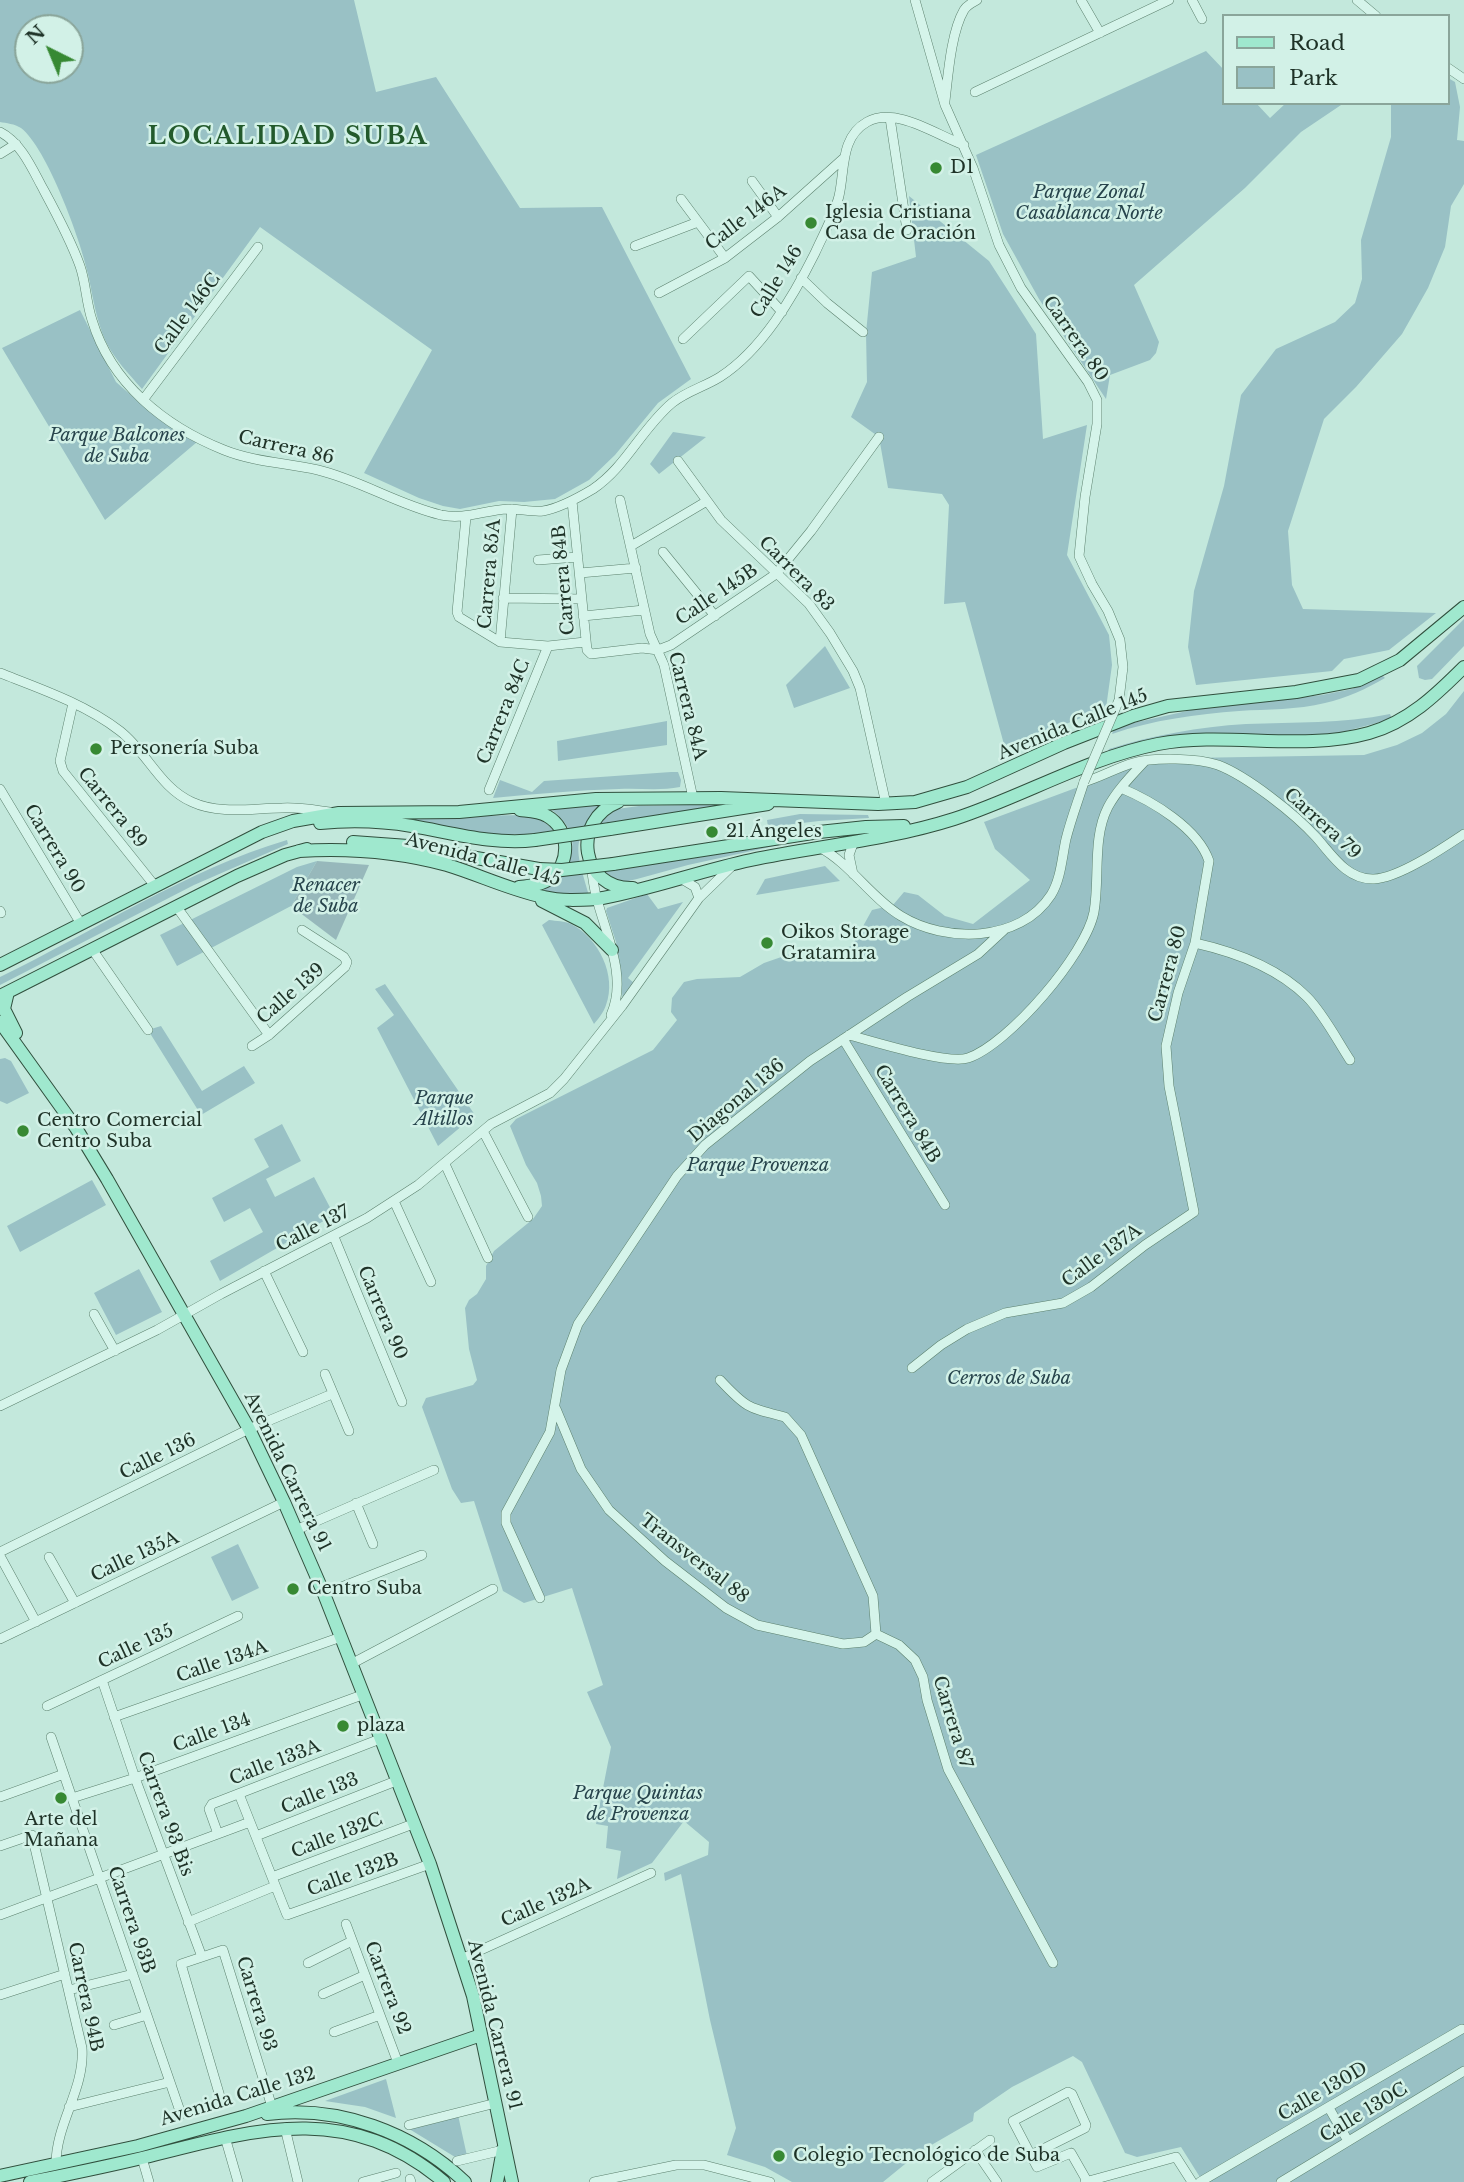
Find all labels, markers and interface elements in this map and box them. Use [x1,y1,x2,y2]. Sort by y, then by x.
north arrow [14,14,84,84]
legend [1222,14,1450,105]
text: N [21,20,50,49]
text: Road [1289,30,1345,56]
text: Park [1289,65,1338,91]
district label: LOCALIDAD SUBA [149,123,427,151]
place label: D1 [950,157,974,179]
marker: D1 [928,160,944,176]
street label: Calle 146A [701,181,791,255]
park label: Parque Zonal Casablanca Norte [1015,182,1163,224]
place label: Iglesia Cristiana Casa de Oración [825,202,976,244]
marker: Iglesia Cristiana Casa de Oración [803,215,819,231]
street label: Calle 146 [746,242,808,322]
street label: Calle 146C [150,269,226,359]
street label: Carrera 80 [1038,292,1112,386]
park label: Parque Balcones de Suba [49,425,185,467]
street label: Carrera 86 [236,426,336,470]
street label: Carrera 85A [474,518,506,630]
street label: Carrera 84B [548,524,580,636]
street label: Carrera 83 [754,532,838,616]
street label: Calle 145B [672,560,762,630]
street label: Carrera 84A [663,650,711,762]
street label: Carrera 84C [473,656,535,768]
street label: Avenida Calle 145 [995,685,1151,765]
place label: Personería Suba [110,738,259,760]
marker: Personería Suba [88,741,104,757]
street label: Carrera 89 [73,763,151,853]
street label: Carrera 79 [1279,784,1365,864]
street label: Carrera 90 [19,801,89,897]
place label: 21 Ángeles [726,821,822,843]
marker: 21 Ángeles [704,824,720,840]
street label: Avenida Calle 145 [403,829,563,891]
park label: Renacer de Suba [292,875,360,917]
place label: Oikos Storage Gratamira [781,922,909,964]
street label: Carrera 80 [1145,923,1191,1025]
marker: Oikos Storage Gratamira [759,935,775,951]
street label: Calle 139 [253,959,329,1029]
street label: Diagonal 136 [685,1055,789,1147]
street label: Carrera 84B [869,1061,945,1167]
park label: Parque Altillos [415,1088,473,1130]
place label: Centro Comercial Centro Suba [37,1110,202,1152]
marker: Centro Comercial Centro Suba [15,1123,31,1139]
park label: Parque Provenza [687,1155,829,1177]
street label: Calle 137 [273,1201,353,1257]
street label: Calle 137A [1058,1220,1146,1292]
street label: Carrera 90 [353,1263,411,1363]
park label: Cerros de Suba [947,1368,1071,1390]
street label: Avenida Carrera 91 [239,1389,335,1555]
street label: Calle 136 [116,1429,200,1485]
street label: Transversal 88 [635,1510,753,1608]
street label: Calle 135A [87,1527,183,1587]
place label: Centro Suba [307,1578,422,1600]
marker: Centro Suba [285,1581,301,1597]
street label: Calle 135 [95,1620,177,1674]
street label: Calle 134A [174,1636,270,1688]
street label: Carrera 87 [928,1673,976,1771]
street label: Calle 134 [170,1709,254,1757]
place label: plaza [357,1715,405,1737]
marker: plaza [335,1718,351,1734]
street label: Calle 133A [226,1736,324,1790]
street label: Carrera 93 Bis [132,1749,198,1879]
street label: Calle 133 [278,1769,362,1819]
park label: Parque Quintas de Provenza [573,1783,703,1826]
marker: Arte del Mañana [53,1790,69,1806]
place label: Arte del Mañana [24,1809,98,1852]
street label: Calle 132C [288,1809,386,1863]
street label: Calle 132B [304,1849,402,1901]
street label: Carrera 93B [103,1864,159,1976]
street label: Calle 132A [498,1874,594,1932]
street label: Carrera 92 [359,1938,415,2038]
street label: Avenida Carrera 91 [462,1938,526,2112]
street label: Carrera 94B [63,1940,107,2054]
street label: Carrera 93 [231,1954,281,2054]
street label: Calle 130D [1275,2058,1371,2126]
street label: Avenida Calle 132 [158,2063,318,2131]
street label: Calle 130C [1316,2079,1412,2147]
place label: Colegio Tecnológico de Suba [793,2145,1060,2167]
marker: Colegio Tecnológico de Suba [771,2148,787,2164]

